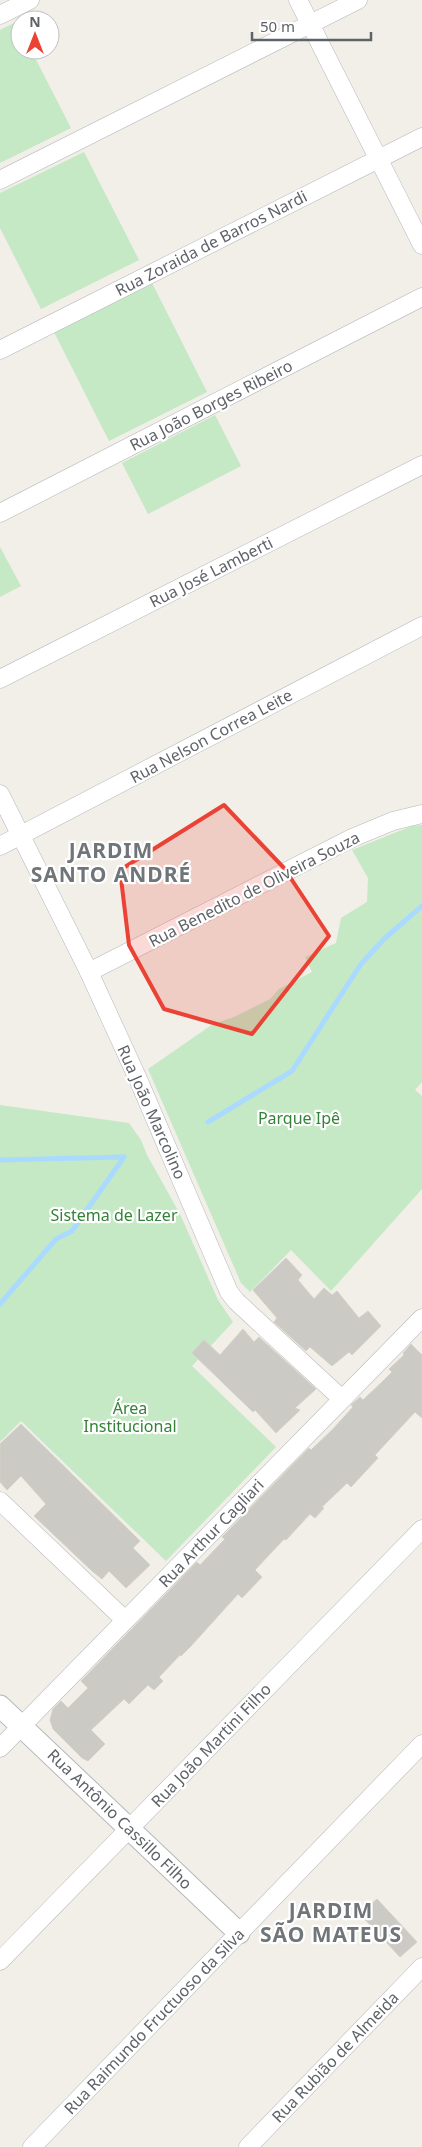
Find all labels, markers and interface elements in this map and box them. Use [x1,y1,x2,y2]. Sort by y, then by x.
north arrow [10,10,60,60]
scale bar [252,10,371,42]
text: N [29,12,41,31]
text: 50 m [260,16,295,36]
street label: Rua Zoraida de Barros Nardi [111,185,311,301]
street label: Rua João Borges Ribeiro [126,354,296,456]
street label: Rua José Lamberti [146,531,276,613]
street label: Rua Nelson Correa Leite [126,684,296,788]
street label: Rua Benedito de Oliveira Souza [145,826,363,952]
district label: JARDIM SANTO ANDRÉ [31,836,191,888]
street label: Rua João Marcolino [113,1041,191,1183]
park label: Parque Ipê [258,1107,340,1129]
park label: Sistema de Lazer [50,1204,178,1226]
park label: Área Institucional [83,1397,177,1437]
street label: Rua Arthur Cagliari [153,1474,269,1592]
street label: Rua João Martini Filho [146,1678,276,1812]
street label: Rua Antônio Cassillo Filho [43,1744,197,1894]
district label: JARDIM SÃO MATEUS [260,1896,402,1948]
street label: Rua Raimundo Fructuoso da Silva [59,1923,249,2119]
street label: Rua Rubião de Almeida [267,1987,403,2127]

